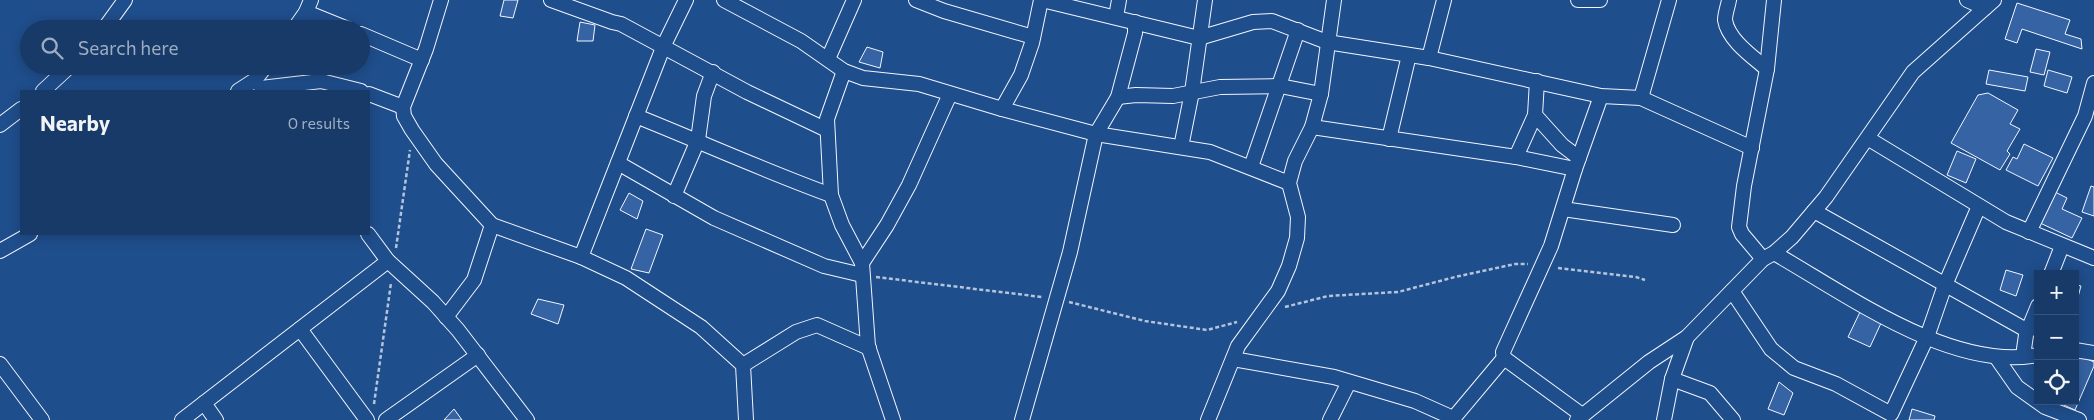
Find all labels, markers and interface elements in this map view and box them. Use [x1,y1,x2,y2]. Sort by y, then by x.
search box [20,20,370,75]
icon: search [38,34,66,62]
text: Search here [78,36,178,59]
text: Nearby [40,110,110,135]
text: 0 results [288,113,350,132]
map controls [2034,270,2079,405]
button: + [2034,270,2079,315]
button: − [2034,315,2079,360]
button: locate [2034,360,2079,405]

